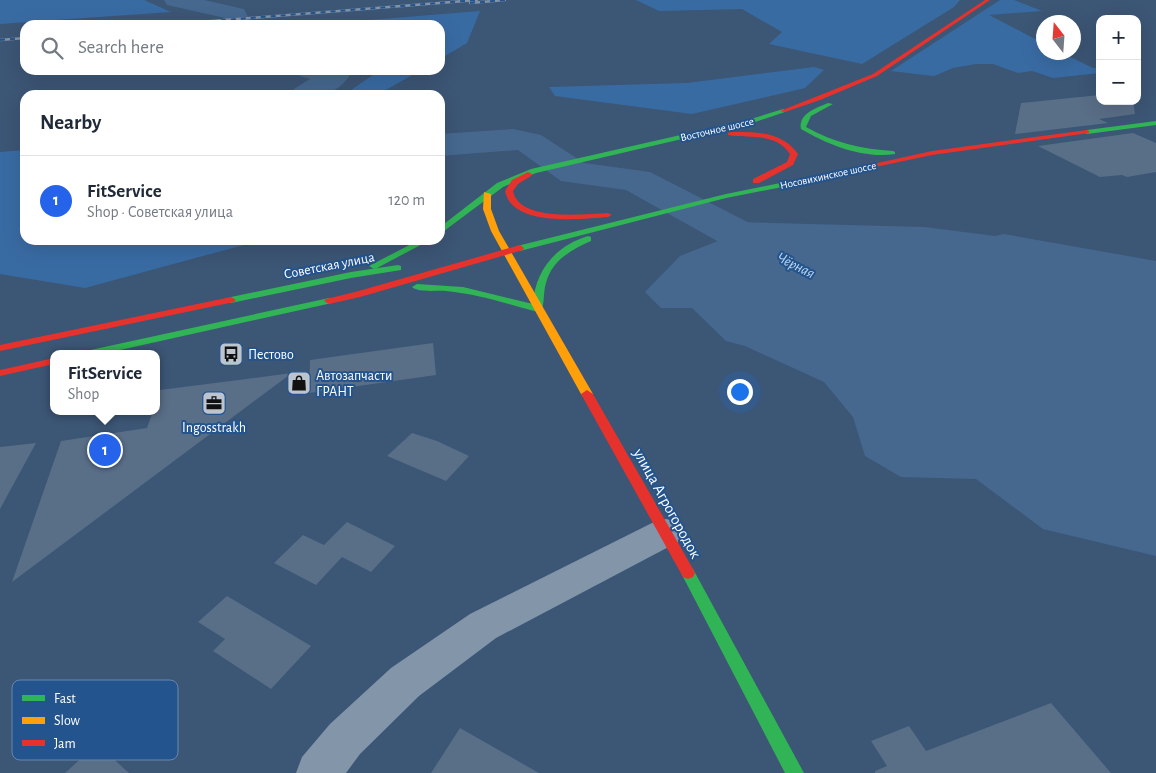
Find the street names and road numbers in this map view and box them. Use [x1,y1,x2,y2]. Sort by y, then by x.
street label: Восточное шоссе [679,116,755,143]
street label: Носовихинское шоссе [779,160,877,191]
street label: Советская улица [283,250,376,282]
street label: улица Агрогородок [629,445,704,562]

